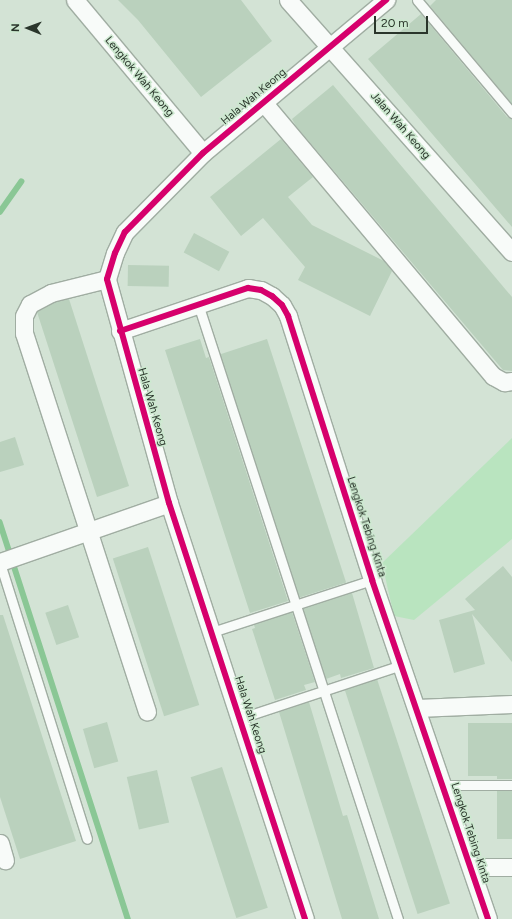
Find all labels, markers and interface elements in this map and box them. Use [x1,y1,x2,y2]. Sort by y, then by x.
north arrow [8,8,48,48]
scale bar [376,8,430,34]
text: 20 m [381,16,409,30]
text: N [9,23,22,32]
street label: Lengkok Wah Keong [102,34,176,120]
street label: Hala Wah Keong [219,66,289,128]
street label: Jalan Wah Keong [367,90,433,162]
street label: Hala Wah Keong [135,366,169,448]
street label: Lengkok Tebing Kinta [344,475,388,579]
street label: Hala Wah Keong [231,675,269,755]
street label: Lengkok Tebing Kinta [448,781,492,885]

